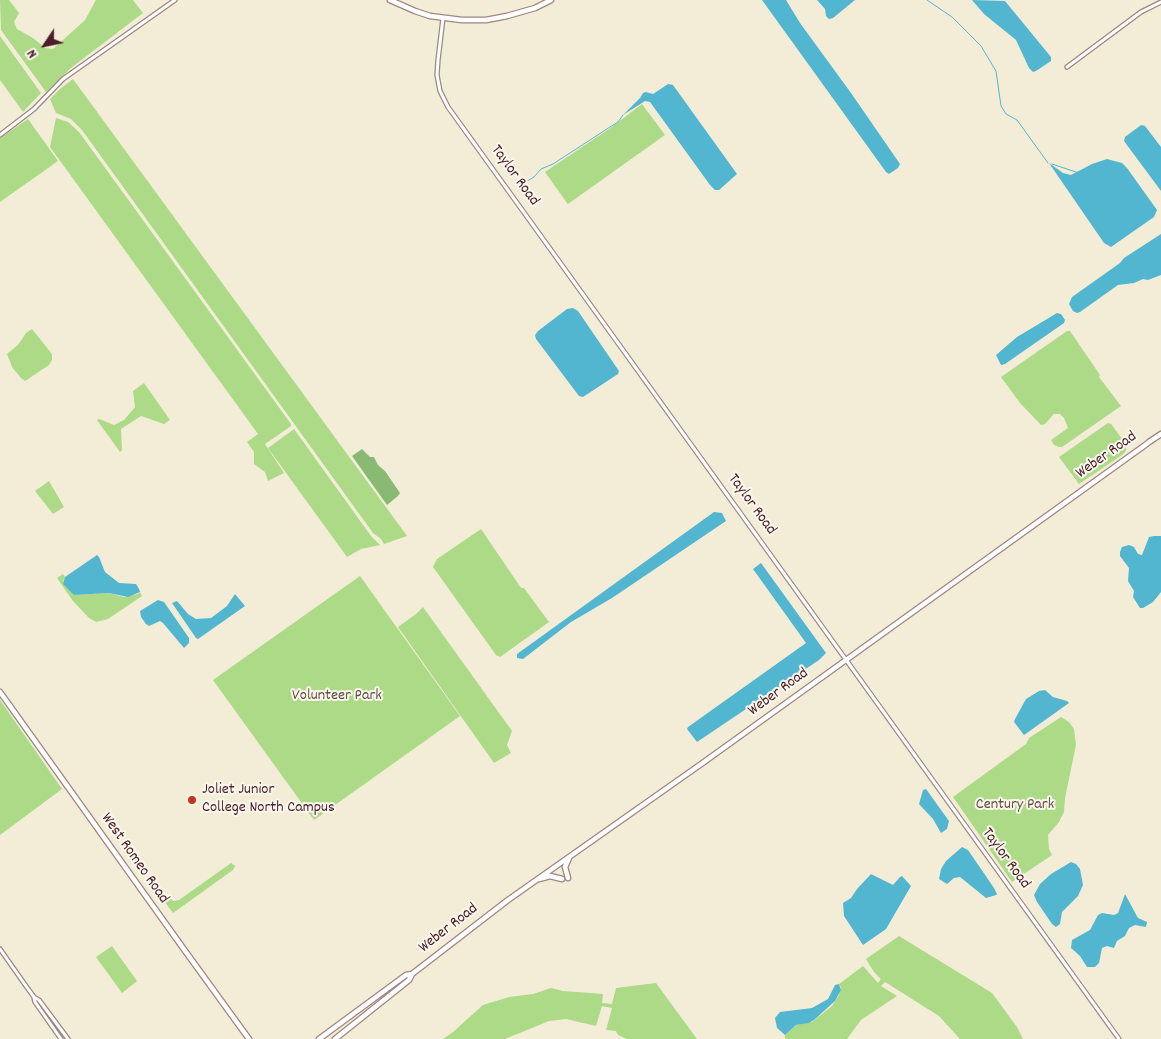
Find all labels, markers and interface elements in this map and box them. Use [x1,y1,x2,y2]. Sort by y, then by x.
north arrow [20,20,70,70]
text: N [22,45,43,62]
street label: Taylor Road [485,142,543,210]
street label: Weber Road [1073,428,1141,484]
street label: Taylor Road [722,471,780,539]
street label: Weber Road [745,665,813,721]
park label: Volunteer Park [292,687,382,707]
place label: Joliet Junior College North Campus [202,781,335,819]
marker: Joliet Junior College North Campus [186,794,198,806]
park label: Century Park [976,796,1054,816]
street label: West Romeo Road [96,810,172,908]
street label: Taylor Road [976,825,1034,893]
street label: Weber Road [416,900,482,958]

